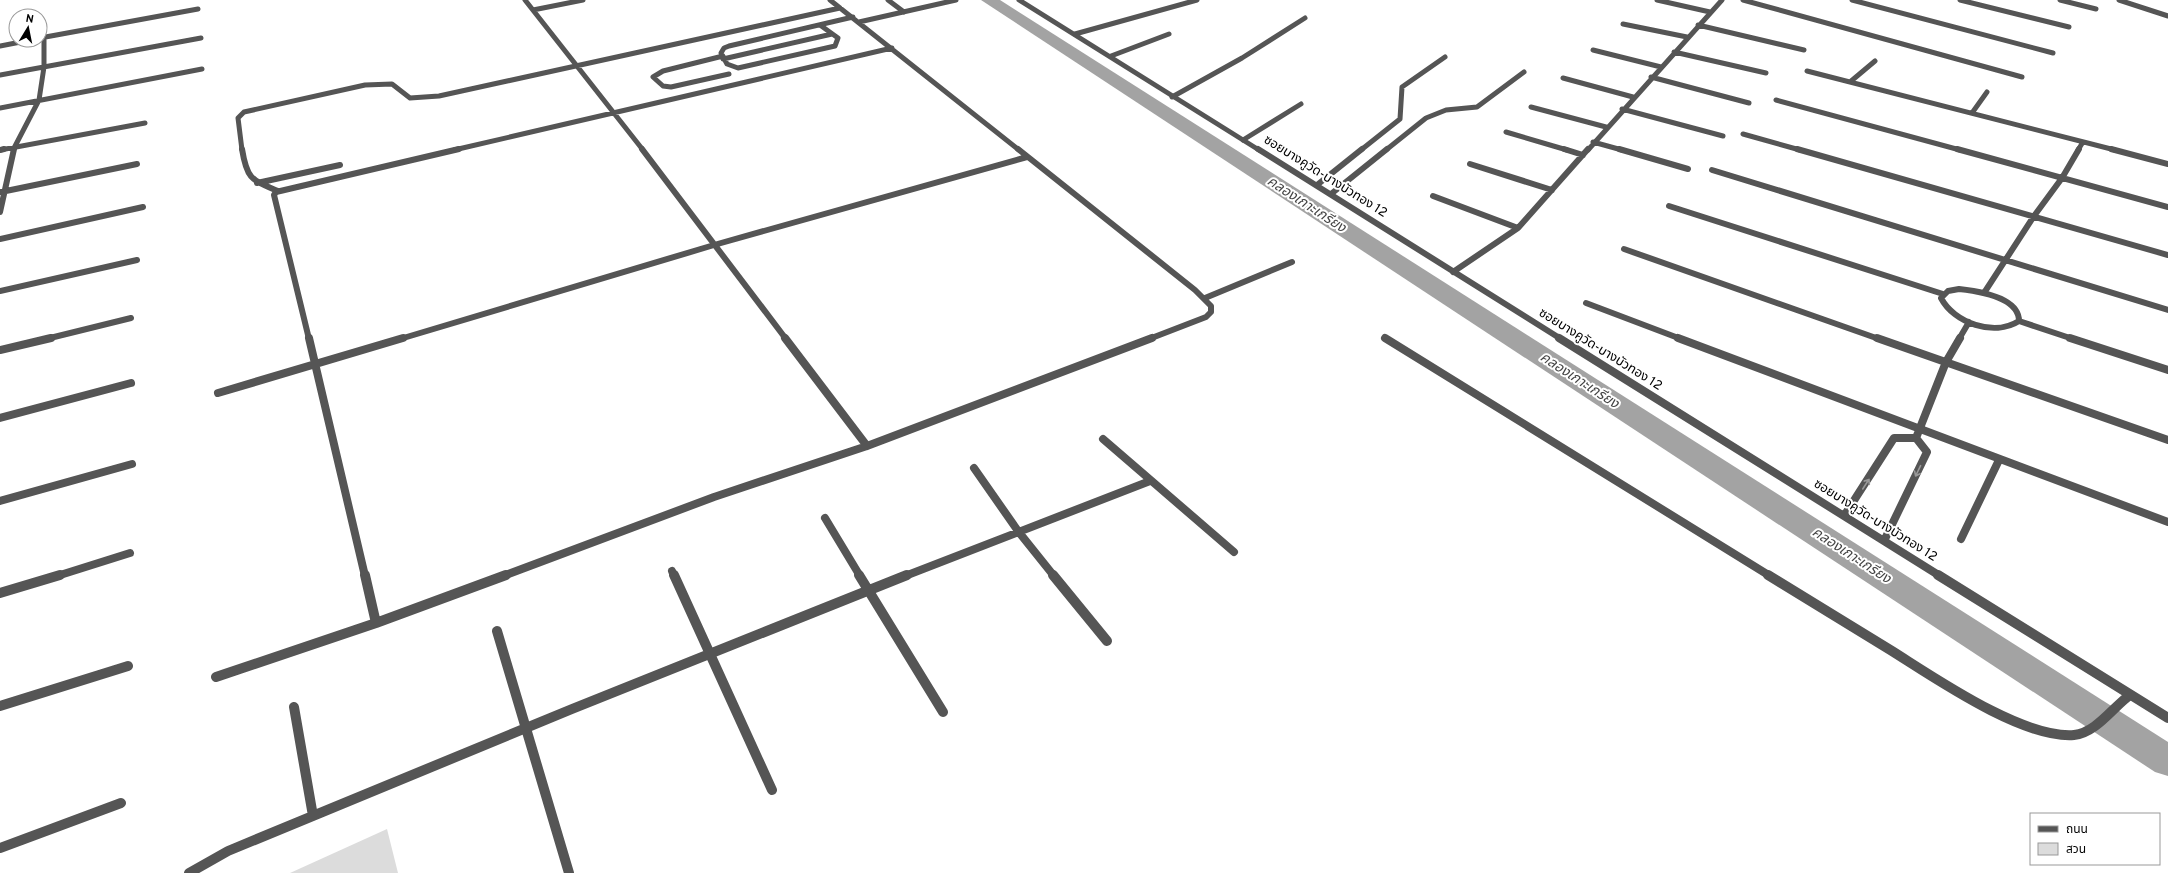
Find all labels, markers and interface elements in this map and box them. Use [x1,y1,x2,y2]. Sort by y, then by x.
north arrow [8,8,48,48]
text: N [24,12,35,27]
street label: ซอยบางคูวัด-บางบัวทอง 12 [1260,132,1390,222]
water label: คลองเกาะเกรียง [1264,173,1350,238]
street label: ซอยบางคูวัด-บางบัวทอง 12 [1535,305,1665,395]
water label: คลองเกาะเกรียง [1537,349,1623,414]
one-way arrow [1914,465,1921,477]
street label: ซอยบางคูวัด-บางบัวทอง 12 [1810,476,1940,566]
one-way arrow [1861,478,1870,489]
water label: คลองเกาะเกรียง [1809,524,1895,589]
legend [2030,813,2160,865]
text: ถนน [2066,822,2088,838]
text: สวน [2066,842,2086,858]

